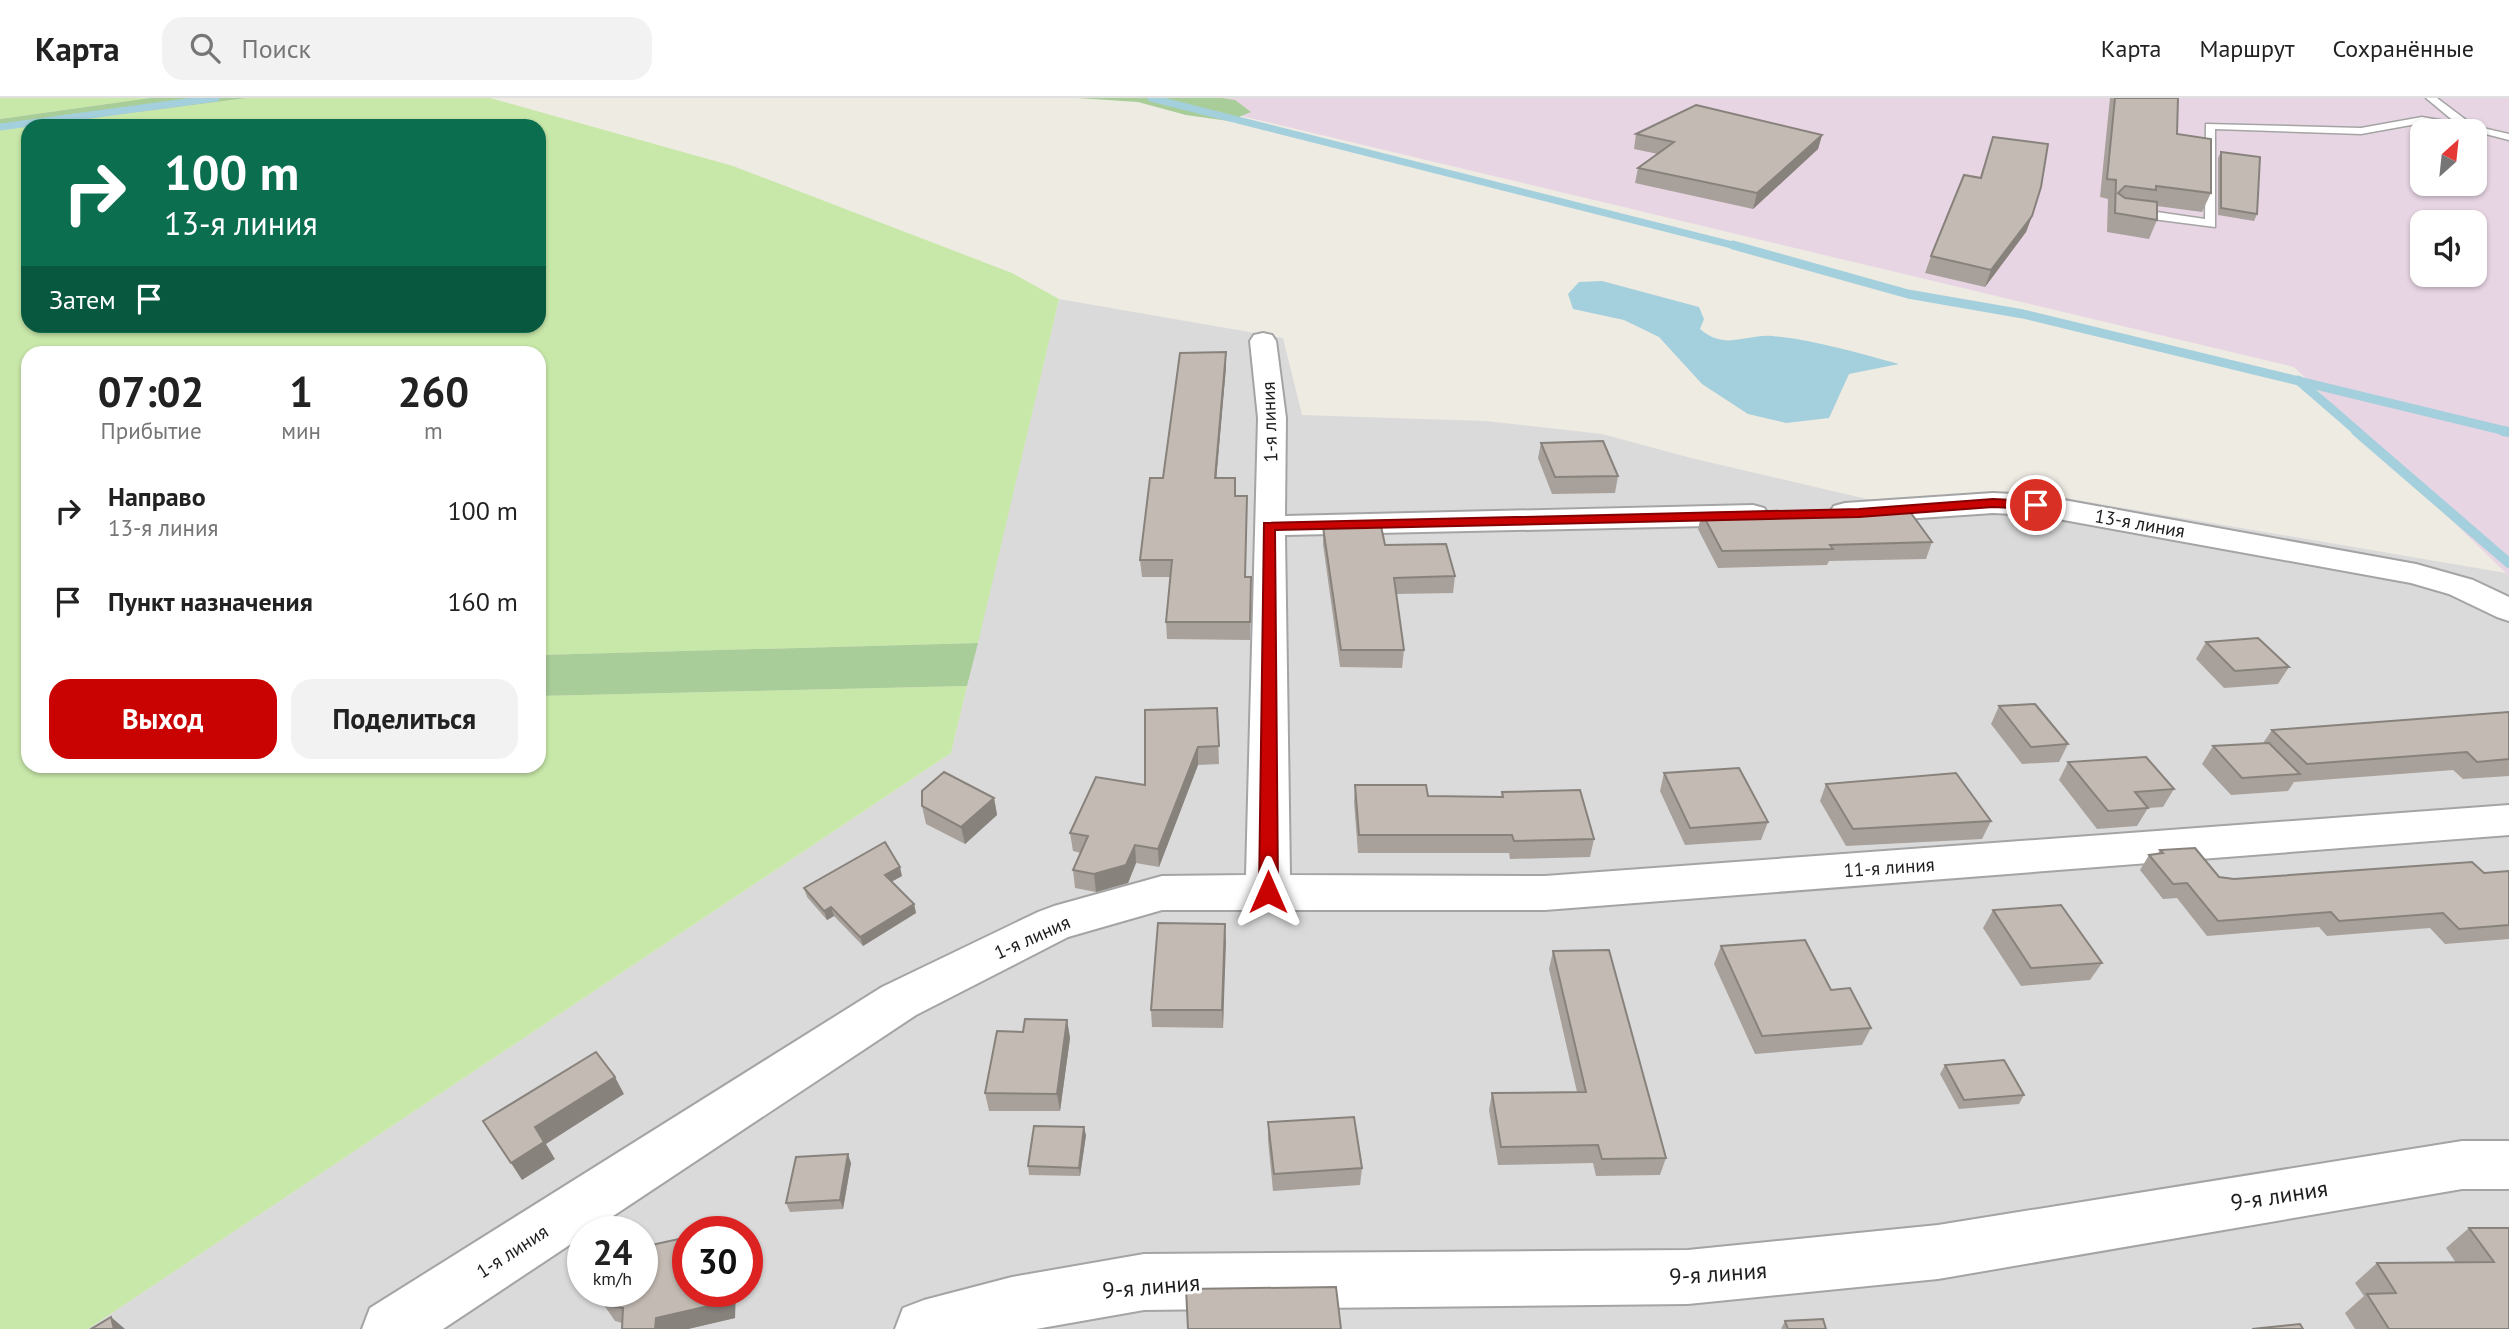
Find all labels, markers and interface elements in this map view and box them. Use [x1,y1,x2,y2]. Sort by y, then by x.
search box [162,17,652,80]
text: Карта [35,27,120,70]
icon: search [186,29,224,67]
text: Поиск [242,32,311,65]
text: Карта [2101,33,2161,64]
text: Маршрут [2199,33,2294,64]
text: Сохранённые [2332,33,2474,64]
north arrow [2410,119,2487,196]
map controls [2410,119,2487,287]
text: 100 m [164,140,299,204]
icon: right [49,147,140,238]
text: 13-я линия [164,202,318,244]
button: sound [2410,210,2487,287]
icon: arrive [130,280,168,318]
text: Затем [49,283,116,316]
text: 07:02 [98,364,204,419]
text: 1 [289,364,313,419]
text: 260 [398,364,469,419]
street label: 1-я линия [1256,381,1282,463]
text: Прибытие [101,416,202,445]
text: мин [281,416,321,445]
text: m [424,416,443,445]
pin [2006,475,2066,535]
text: Направо [108,480,206,513]
icon: arrive [2017,486,2055,524]
icon: right [49,492,87,530]
text: 100 m [447,494,518,527]
street label: 13-я линия [2093,503,2187,543]
text: 13-я линия [108,513,218,542]
icon: arrive [49,583,87,621]
text: Пункт назначения [108,585,313,618]
text: 160 m [447,585,518,618]
button: Выход [49,679,277,759]
button: Поделиться [291,679,518,759]
street label: 11-я линия [1843,852,1935,882]
position arrow [1231,855,1305,929]
street label: 1-я линия [990,910,1074,964]
street label: 9-я линия [2228,1173,2330,1217]
speed limit sign: 30 [672,1216,763,1307]
street label: 1-я линия [472,1219,552,1283]
text: 24 [593,1229,632,1275]
street label: 9-я линия [1668,1255,1768,1291]
text: km/h [593,1267,632,1290]
street label: 9-я линия [1101,1267,1201,1305]

